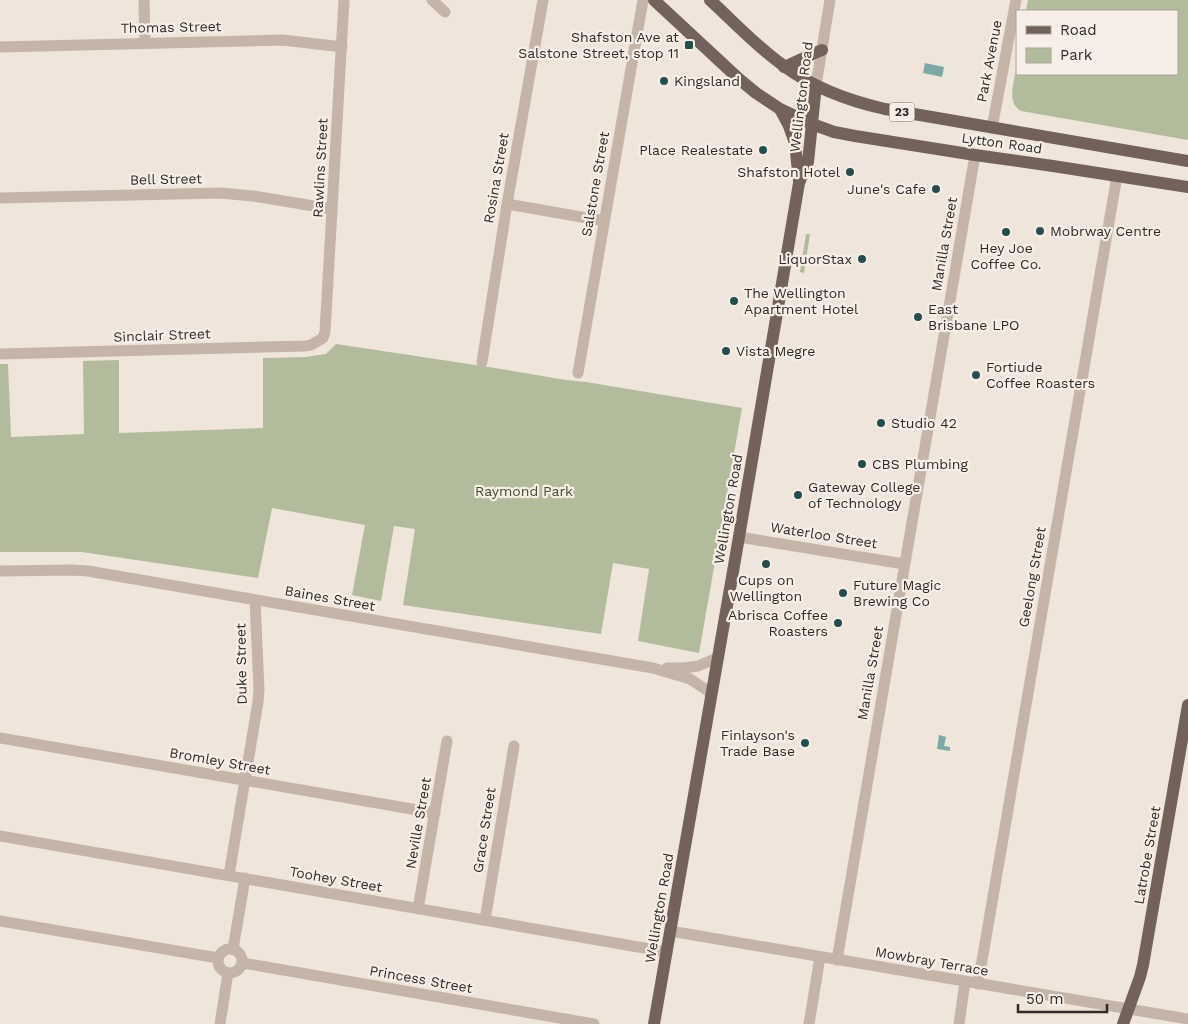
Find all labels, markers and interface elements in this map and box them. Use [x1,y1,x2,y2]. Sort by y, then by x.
legend [1016,10,1178,75]
street label: Thomas Street [120,18,222,36]
street label: Park Avenue [973,18,1005,104]
text: Road [1060,21,1097,39]
place label: Shafston Ave at Salstone Street, stop 11 [518,29,679,61]
marker: Shafston Ave at Salstone Street, stop 11 [683,39,695,51]
street label: Wellington Road [786,41,816,153]
text: Park [1060,46,1093,64]
place label: Kingsland [674,73,740,89]
marker: Kingsland [658,75,670,87]
road number: 23 [890,102,914,121]
street label: Rawlins Street [309,118,331,218]
street label: Lytton Road [961,129,1043,157]
street label: Salstone Street [578,130,612,238]
street label: Rosina Street [480,131,512,225]
place label: Place Realestate [639,142,753,158]
marker: Place Realestate [757,144,769,156]
place label: Shafston Hotel [737,164,841,180]
marker: Shafston Hotel [844,166,856,178]
street label: Bell Street [130,170,202,188]
place label: June's Cafe [847,181,926,197]
marker: June's Cafe [930,183,942,195]
street label: Manilla Street [928,196,960,292]
place label: Mobrway Centre [1050,223,1161,239]
marker: Mobrway Centre [1034,225,1046,237]
marker: Hey Joe Coffee Co. [1000,226,1012,238]
place label: Hey Joe Coffee Co. [970,240,1042,272]
place label: LiquorStax [778,251,852,267]
marker: LiquorStax [856,253,868,265]
place label: The Wellington Apartment Hotel [744,285,859,317]
marker: The Wellington Apartment Hotel [728,295,740,307]
place label: East Brisbane LPO [928,301,1020,333]
marker: East Brisbane LPO [912,311,924,323]
street label: Sinclair Street [113,325,211,345]
place label: Vista Megre [736,343,815,359]
marker: Vista Megre [720,345,732,357]
place label: Fortiude Coffee Roasters [986,359,1095,391]
marker: Fortiude Coffee Roasters [970,369,982,381]
place label: Studio 42 [891,415,957,431]
marker: Studio 42 [875,417,887,429]
street label: Wellington Road [710,453,746,565]
place label: CBS Plumbing [872,456,968,472]
marker: CBS Plumbing [856,458,868,470]
place label: Gateway College of Technology [808,479,920,511]
park label: Raymond Park [475,483,573,499]
marker: Gateway College of Technology [792,489,804,501]
street label: Waterloo Street [769,519,879,551]
street label: Geelong Street [1015,525,1049,629]
marker: Cups on Wellington [760,558,772,570]
place label: Cups on Wellington [730,572,802,604]
place label: Future Magic Brewing Co [853,577,941,609]
street label: Baines Street [283,582,377,614]
marker: Future Magic Brewing Co [837,587,849,599]
place label: Abrisca Coffee Roasters [728,607,828,639]
marker: Abrisca Coffee Roasters [832,617,844,629]
street label: Duke Street [232,623,250,705]
street label: Manilla Street [854,625,886,721]
place label: Finlayson's Trade Base [720,727,795,759]
marker: Finlayson's Trade Base [799,737,811,749]
street label: Bromley Street [168,744,272,778]
street label: Neville Street [402,776,434,870]
street label: Grace Street [469,786,499,874]
street label: Latrobe Street [1130,804,1164,905]
street label: Wellington Road [641,852,677,964]
street label: Toohey Street [288,863,384,895]
street label: Mowbray Terrace [874,943,990,979]
street label: Princess Street [368,962,474,996]
scale bar [1018,982,1107,1014]
text: 50 m [1026,990,1063,1008]

